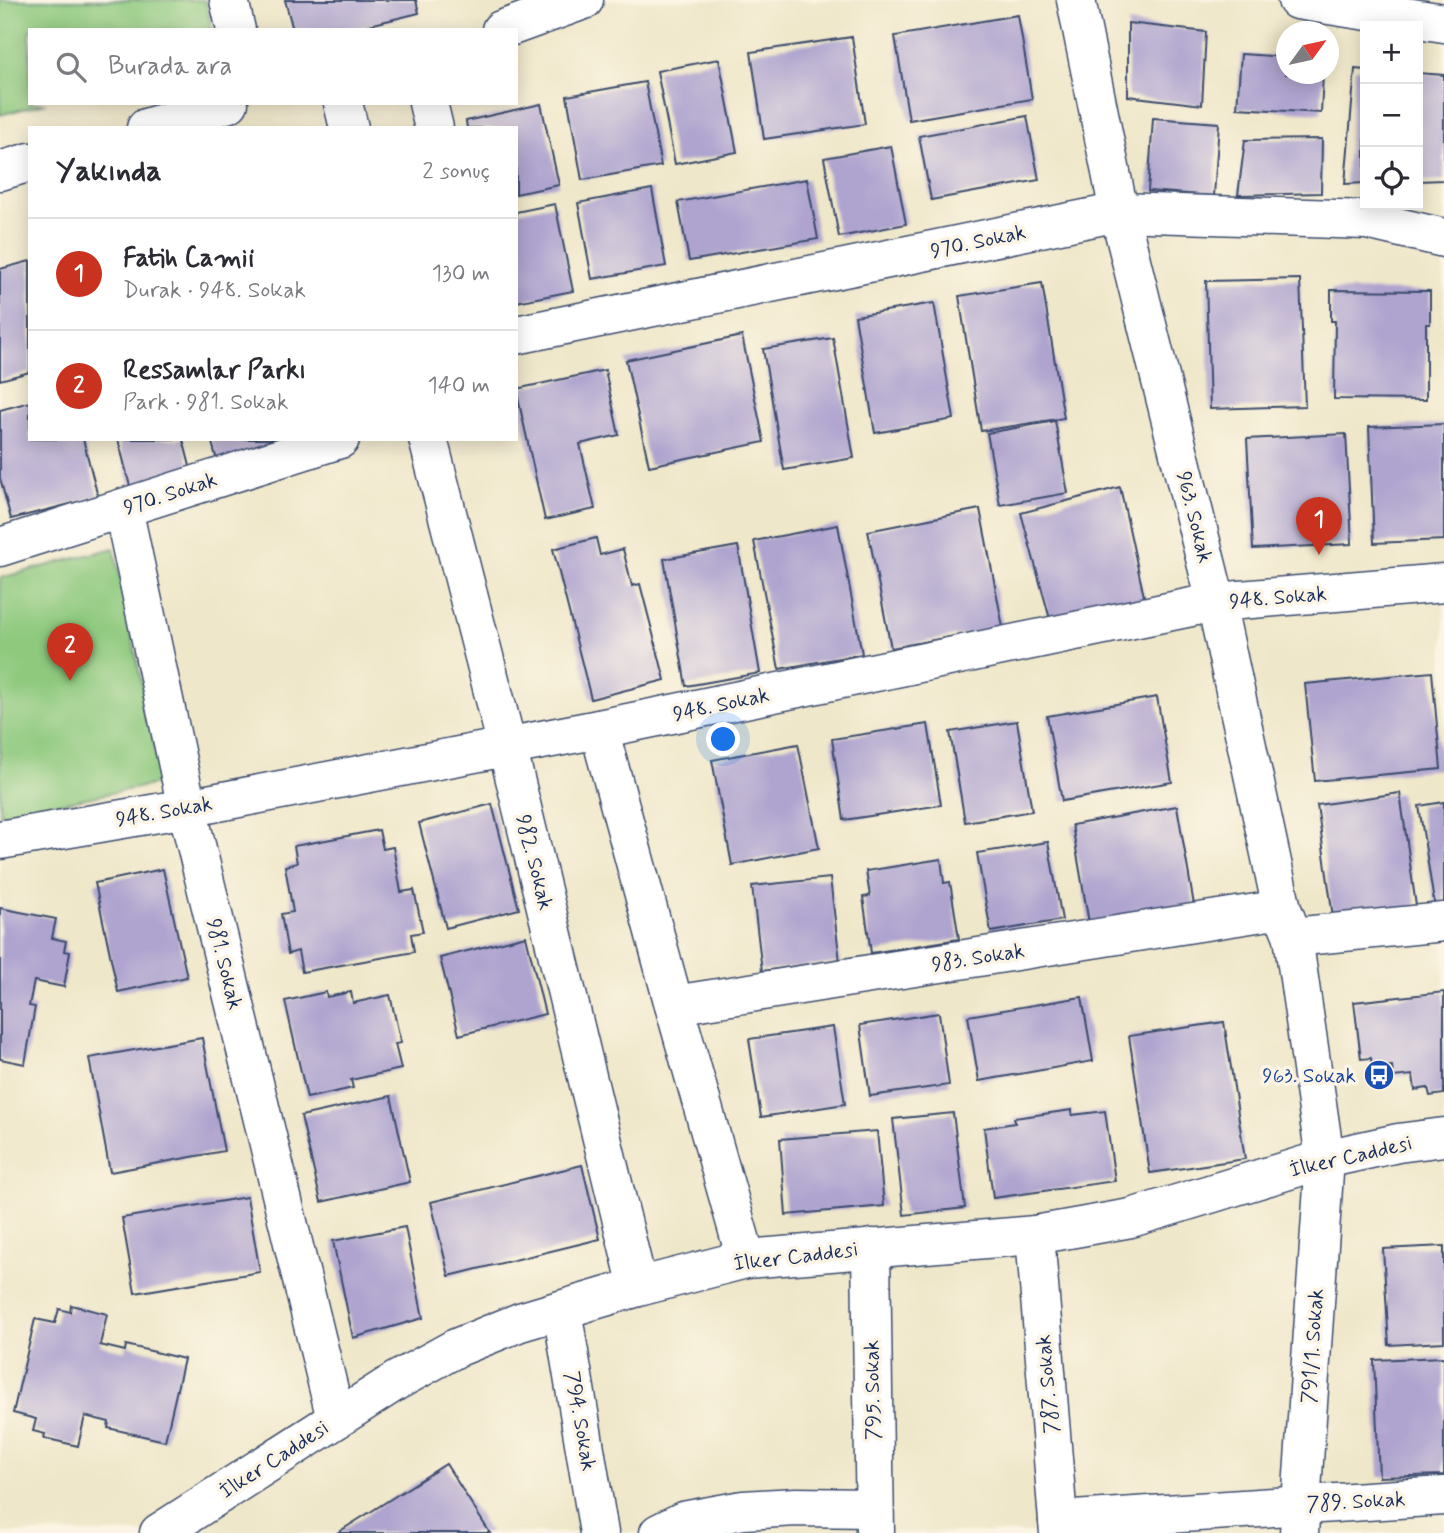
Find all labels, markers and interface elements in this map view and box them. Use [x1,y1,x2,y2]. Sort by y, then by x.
north arrow [1276,21,1339,84]
map controls [1360,21,1423,210]
button: + [1360,21,1423,84]
search box [28,28,518,105]
icon: search [52,48,90,86]
text: Burada ara [108,50,232,84]
button: − [1360,84,1423,147]
button: locate [1360,147,1423,210]
text: Yakında [56,152,162,191]
text: 2 sonuç [422,157,490,187]
street label: 970. Sokak [928,218,1028,266]
text: Fatih Camii [123,242,254,276]
text: 1 [74,259,84,289]
text: 130 m [432,259,490,289]
text: Durak · 948. Sokak [123,276,306,306]
text: Ressamlar Parkı [123,354,306,388]
text: 2 [73,371,85,401]
text: 140 m [427,371,490,401]
text: Park · 981. Sokak [123,388,288,418]
street label: 970. Sokak [120,466,221,522]
street label: 963. Sokak [1169,468,1219,566]
pin: 1 [1296,497,1342,555]
street label: 948. Sokak [1228,580,1328,616]
pin: 2 [47,623,93,681]
street label: 948. Sokak [671,681,772,729]
your location [706,722,740,756]
street label: 948. Sokak [114,790,215,834]
street label: 982. Sokak [509,812,559,913]
street label: 981. Sokak [199,916,249,1013]
street label: 983. Sokak [930,937,1027,979]
bus stop icon: 963. Sokak [1362,1058,1396,1092]
place label: 963. Sokak [1262,1062,1356,1090]
street label: İlker Caddesi [1287,1129,1416,1185]
street label: İlker Caddesi [732,1235,860,1279]
street label: 791/1. Sokak [1295,1288,1331,1404]
street label: 787. Sokak [1030,1333,1066,1435]
street label: 795. Sokak [858,1340,888,1440]
street label: 794. Sokak [557,1369,603,1473]
street label: İlker Caddesi [214,1414,335,1506]
street label: 789. Sokak [1306,1485,1406,1519]

